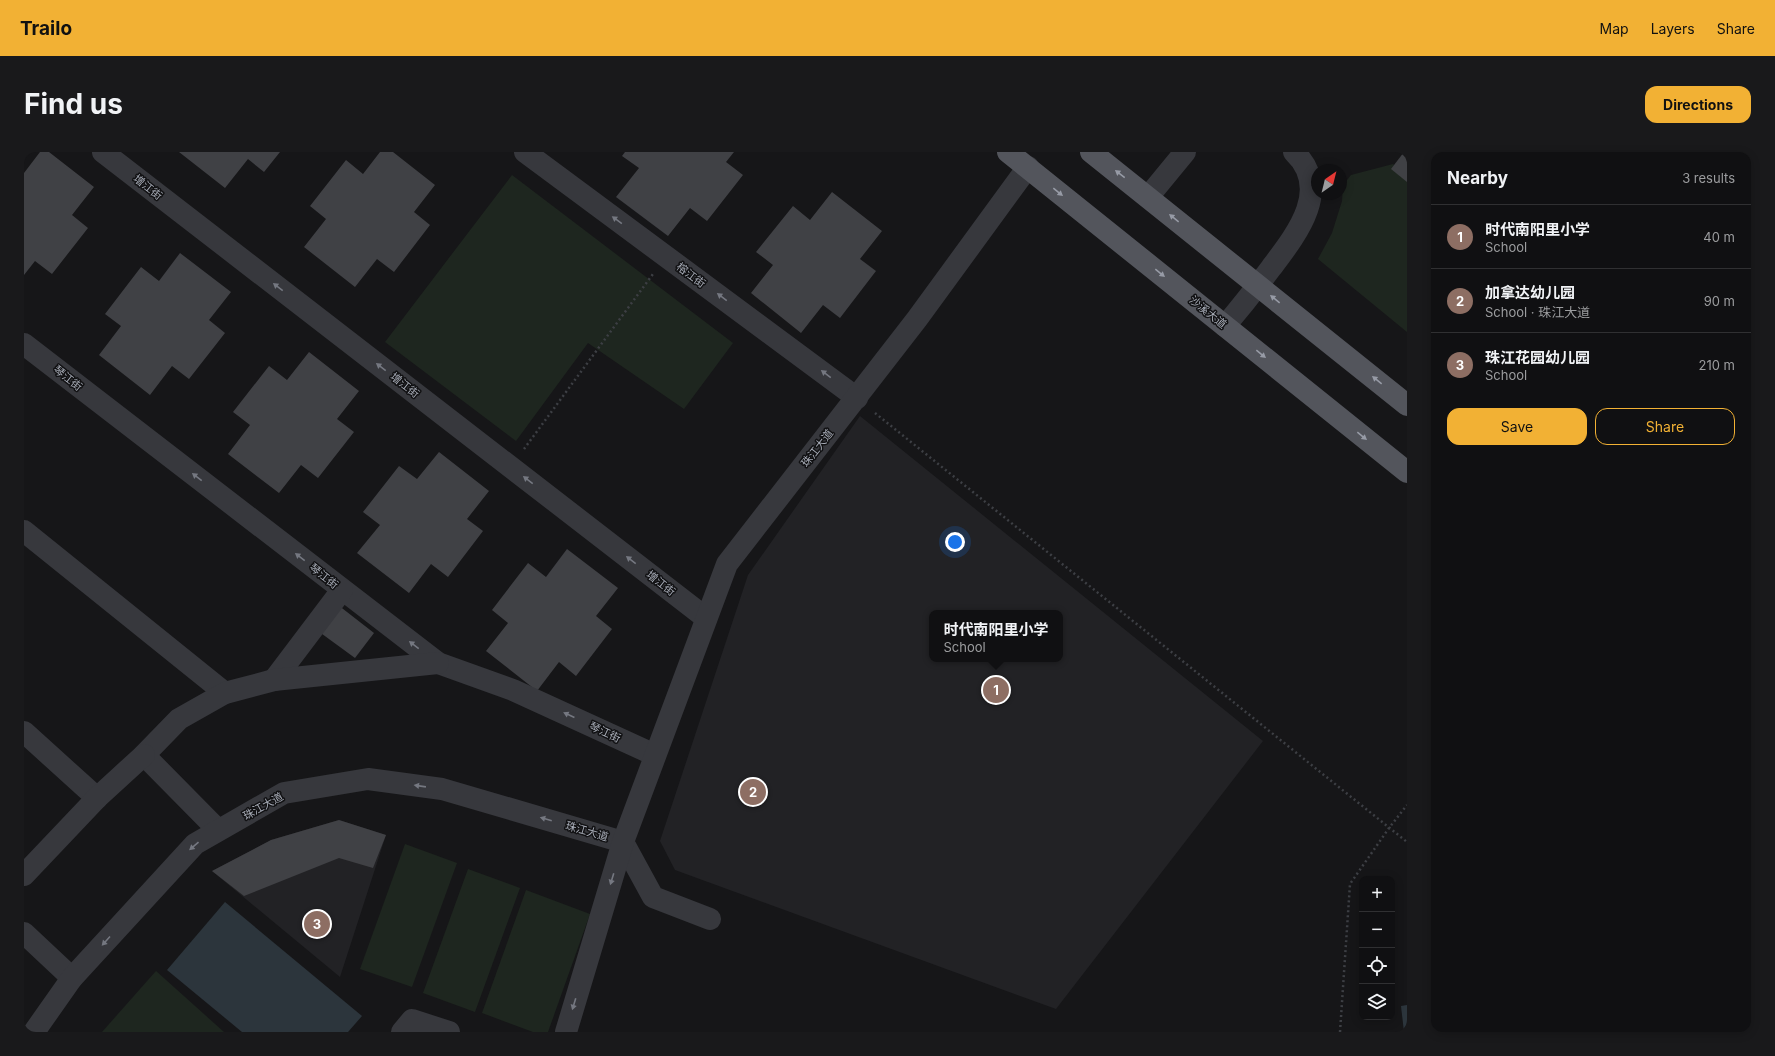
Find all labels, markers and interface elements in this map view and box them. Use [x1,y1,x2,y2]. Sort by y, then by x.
text: Trailo [20,17,72,40]
text: Map [1600,20,1629,37]
text: Layers [1651,20,1695,37]
text: Share [1717,20,1755,37]
button: Directions [1645,86,1751,123]
text: Find us [24,87,123,121]
north arrow [1311,164,1347,200]
text: Nearby [1447,168,1508,188]
one-way arrow [1114,170,1125,179]
text: 3 results [1682,170,1735,186]
street label: 增江街 [131,171,165,203]
one-way arrow [1053,187,1064,196]
one-way arrow [1168,213,1179,222]
one-way arrow [612,216,622,224]
text: 时代南阳里小学 [1485,220,1590,239]
text: 1 [1457,229,1463,245]
text: 40 m [1703,229,1735,245]
text: School [1485,239,1527,255]
street label: 榕江街 [674,259,708,291]
one-way arrow [1154,269,1165,277]
one-way arrow [273,283,284,291]
text: 加拿达幼儿园 [1485,283,1575,302]
one-way arrow [716,293,727,301]
street label: 沙溪大道 [1186,293,1230,331]
text: 2 [1456,293,1464,309]
text: 90 m [1704,293,1735,309]
one-way arrow [1270,295,1281,303]
text: School · 珠江大道 [1485,304,1590,320]
text: 珠江花园幼儿园 [1485,348,1590,367]
one-way arrow [1256,350,1267,359]
text: 3 [1456,357,1464,373]
text: 210 m [1699,357,1735,373]
street label: 琴江街 [51,362,85,394]
one-way arrow [375,362,386,371]
text: School [1485,367,1527,383]
street label: 增江街 [388,369,422,401]
one-way arrow [820,370,831,379]
one-way arrow [1371,376,1382,385]
button: Save [1447,408,1587,445]
button: Share [1595,408,1735,445]
street label: 珠江大道 [798,426,836,470]
one-way arrow [1357,431,1368,440]
one-way arrow [191,473,202,481]
one-way arrow [523,477,533,485]
your location [945,532,965,552]
one-way arrow [294,552,305,561]
one-way arrow [625,556,636,564]
street label: 琴江街 [307,560,341,592]
street label: 增江街 [644,567,678,599]
popup [929,610,1063,662]
text: 时代南阳里小学 [943,620,1049,639]
text: School [943,639,986,655]
one-way arrow [408,640,419,649]
pin: 1 [983,675,1009,705]
one-way arrow [563,712,575,719]
street label: 琴江街 [587,719,623,745]
pin: 2 [740,777,766,807]
one-way arrow [414,783,426,789]
street label: 珠江大道 [240,789,286,823]
one-way arrow [539,816,551,822]
street label: 珠江大道 [564,818,610,844]
one-way arrow [189,841,200,850]
one-way arrow [609,873,615,885]
map controls [1359,876,1395,1020]
button: + [1359,876,1395,912]
pin: 3 [304,909,330,939]
button: − [1359,912,1395,948]
one-way arrow [102,936,111,946]
button: locate [1359,948,1395,984]
button: layers [1359,984,1395,1020]
one-way arrow [571,998,577,1010]

